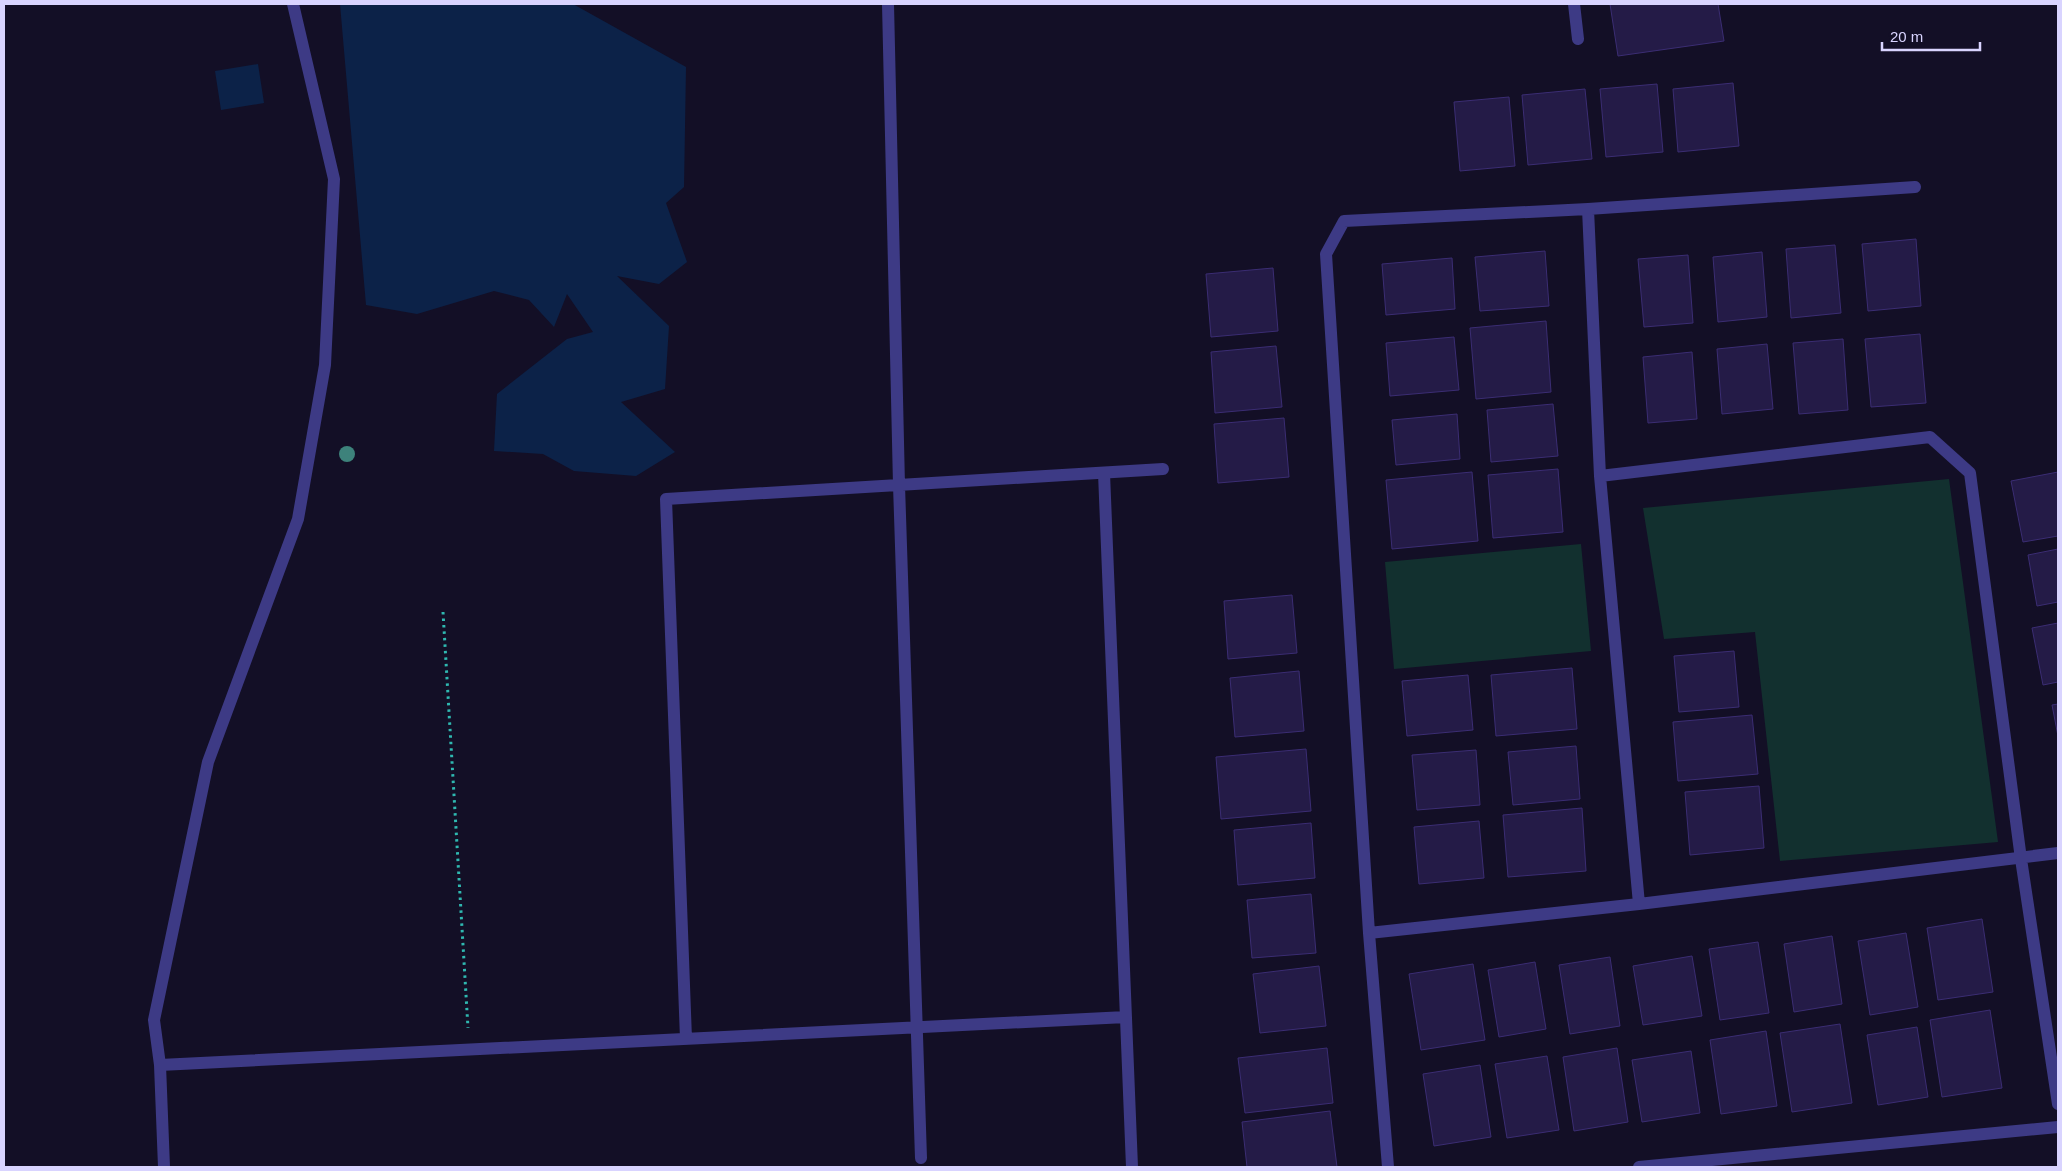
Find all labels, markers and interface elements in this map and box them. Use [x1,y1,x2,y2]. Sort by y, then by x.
scale bar [1882,20,1980,52]
text: 20 m [1890,28,1923,45]

